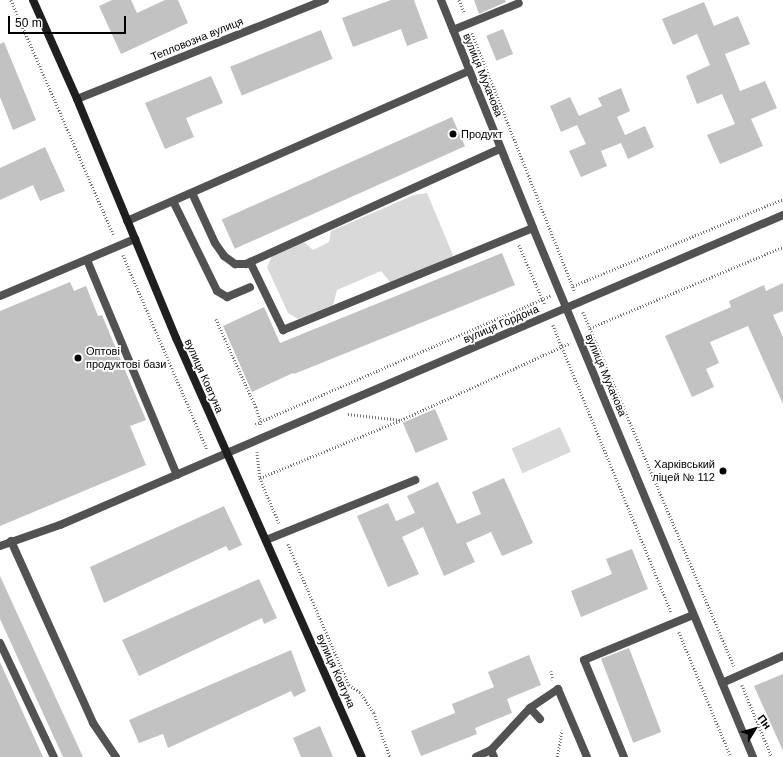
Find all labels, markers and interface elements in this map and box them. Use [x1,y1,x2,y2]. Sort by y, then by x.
scale bar [10,8,128,34]
street label: Тепловозна вулиця [149,14,245,64]
text: 50 m [15,16,42,30]
street label: вулиця Мухачова [460,32,506,118]
place label: Продукт [461,127,503,141]
marker: Продукт [448,129,458,139]
street label: вулиця Гордона [461,302,541,346]
street label: вулиця Мухачова [583,332,629,418]
street label: вулиця Ковтуна [182,337,226,415]
place label: Оптові продуктові бази [86,345,166,371]
marker: Оптові продуктові бази [73,353,83,363]
place label: Харківський ліцей № 112 [652,458,715,484]
marker: Харківський ліцей № 112 [718,466,728,476]
street label: вулиця Ковтуна [314,632,358,710]
north arrow [735,709,775,749]
text: Пн [755,712,774,731]

